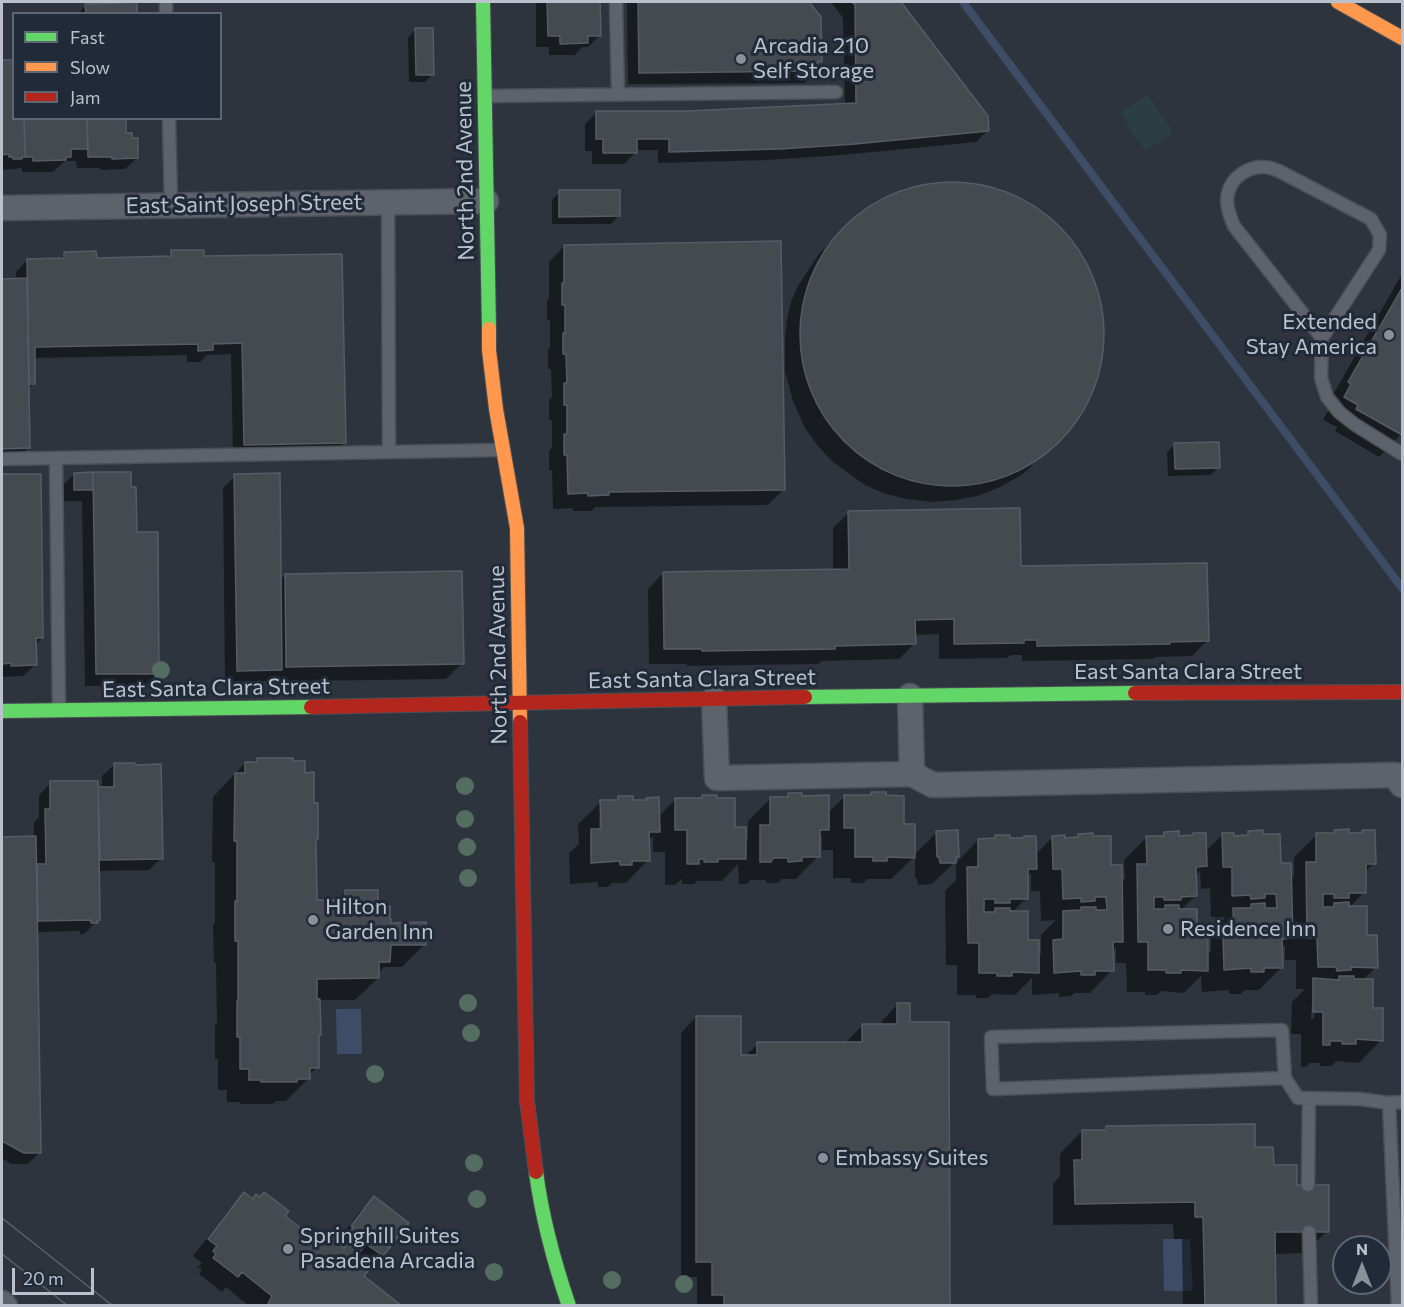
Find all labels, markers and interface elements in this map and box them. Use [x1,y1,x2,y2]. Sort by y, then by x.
legend [12,12,222,120]
text: Fast [70,26,105,48]
place label: Arcadia 210 Self Storage [753,33,874,84]
marker: Arcadia 210 Self Storage [734,52,748,66]
text: Slow [70,56,110,78]
street label: North 2nd Avenue [450,81,480,261]
text: Jam [70,86,100,108]
street label: East Saint Joseph Street [125,189,363,219]
place label: Extended Stay America [1246,309,1377,360]
marker: Extended Stay America [1382,328,1396,342]
street label: North 2nd Avenue [483,565,513,745]
street label: East Santa Clara Street [1074,659,1302,685]
street label: East Santa Clara Street [588,664,816,694]
street label: East Santa Clara Street [102,673,330,703]
place label: Hilton Garden Inn [325,894,434,945]
marker: Hilton Garden Inn [306,913,320,927]
place label: Residence Inn [1180,916,1316,942]
marker: Residence Inn [1161,922,1175,936]
place label: Embassy Suites [835,1145,988,1171]
marker: Embassy Suites [816,1151,830,1165]
place label: Springhill Suites Pasadena Arcadia [300,1223,475,1274]
north arrow [1332,1235,1392,1295]
text: N [1356,1239,1368,1258]
marker: Springhill Suites Pasadena Arcadia [281,1242,295,1256]
scale bar [15,1256,98,1294]
text: 20 m [23,1267,64,1289]

